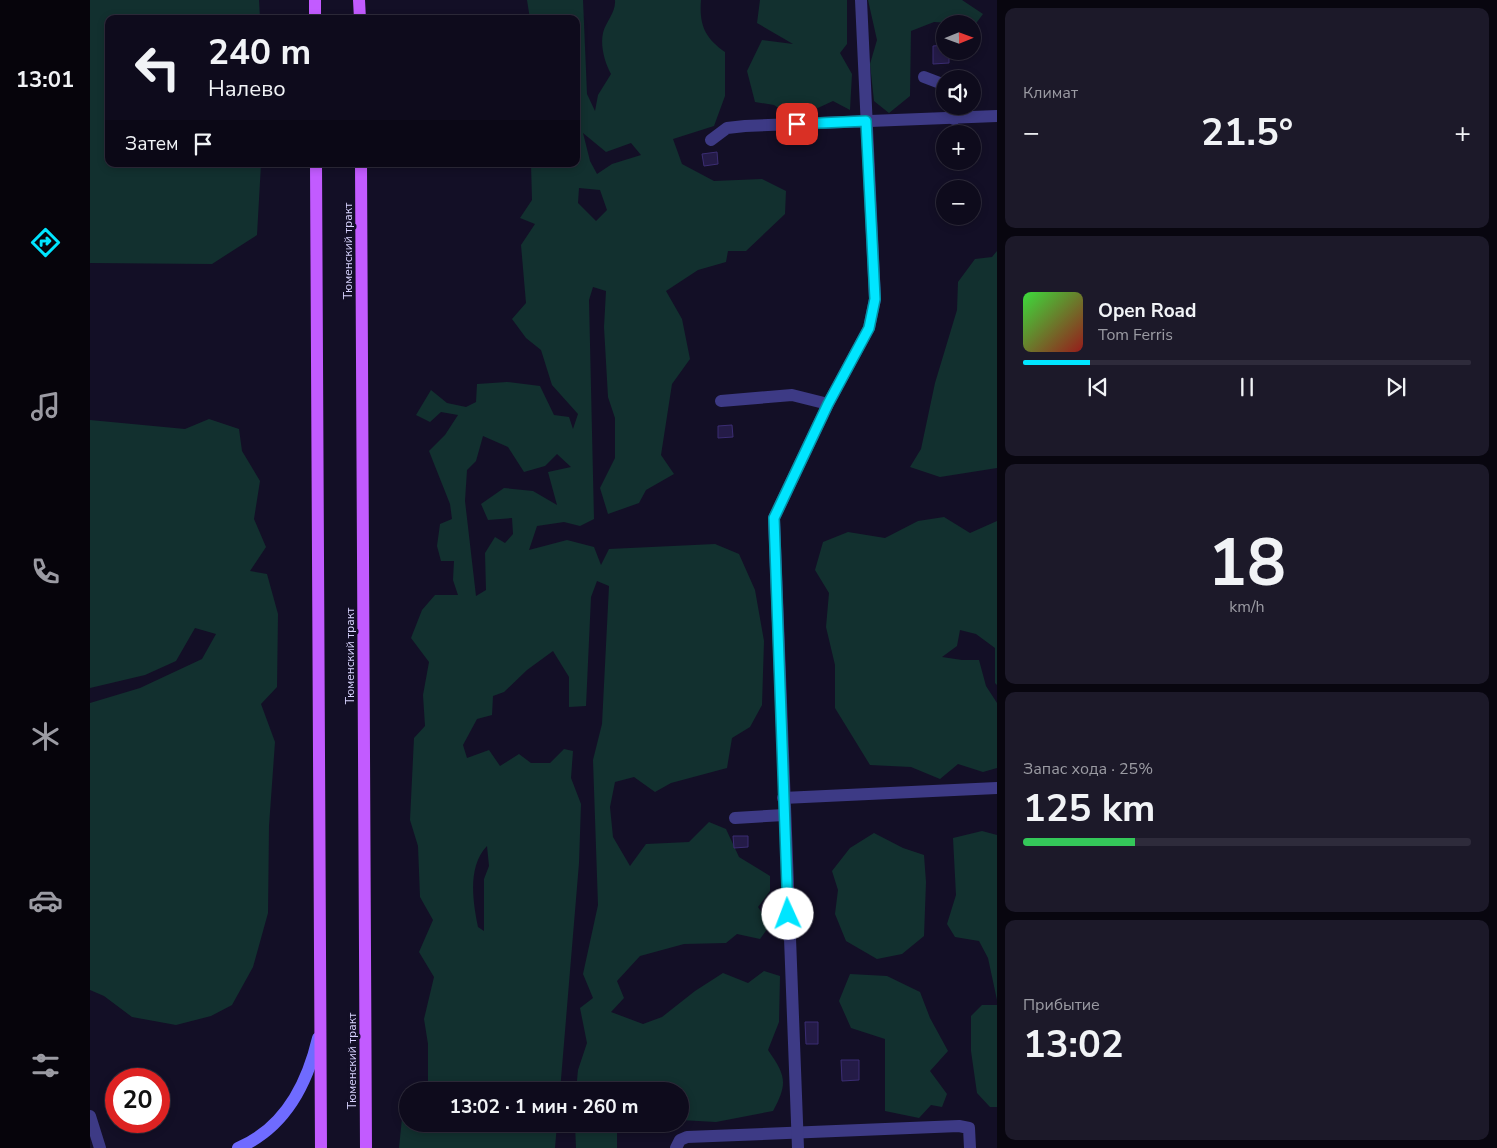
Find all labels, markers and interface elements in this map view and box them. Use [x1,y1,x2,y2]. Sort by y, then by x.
north arrow [936,15,981,60]
map controls [936,15,981,225]
text: 240 m [208,29,311,76]
icon: left [125,35,190,100]
text: 13:01 [16,65,74,95]
button: sound [936,70,981,115]
text: Налево [208,74,286,104]
text: Климат [1023,82,1078,104]
pin [776,103,818,145]
text: 21.5° [1201,107,1293,158]
icon: arrive [783,110,811,138]
text: − [1023,114,1040,152]
text: + [1454,114,1471,152]
button: + [936,125,981,170]
icon: arrive [189,130,217,158]
text: Затем [125,131,179,157]
button: − [936,180,981,225]
street label: Тюменский тракт [340,202,356,299]
icon: directions [28,225,63,260]
text: Open Road [1098,298,1196,324]
text: Tom Ferris [1098,324,1173,346]
icon: previous [1084,373,1112,401]
icon: pause [1233,373,1261,401]
icon: next [1382,373,1410,401]
icon: music [28,389,63,424]
text: 18 [1208,519,1286,608]
icon: phone [28,554,63,589]
text: km/h [1229,596,1265,618]
street label: Тюменский тракт [342,607,358,704]
icon: climate [28,719,63,754]
text: Запас хода · 25% [1023,758,1153,780]
text: 125 km [1023,783,1155,834]
icon: car [28,883,63,918]
position arrow [761,887,813,939]
text: Прибытие [1023,994,1100,1016]
street label: Тюменский тракт [344,1012,360,1109]
text: 13:02 [1023,1019,1124,1070]
icon: filters [28,1048,63,1083]
speed limit sign: 20 [105,1068,170,1133]
text: 13:02 · 1 мин · 260 m [450,1094,638,1120]

